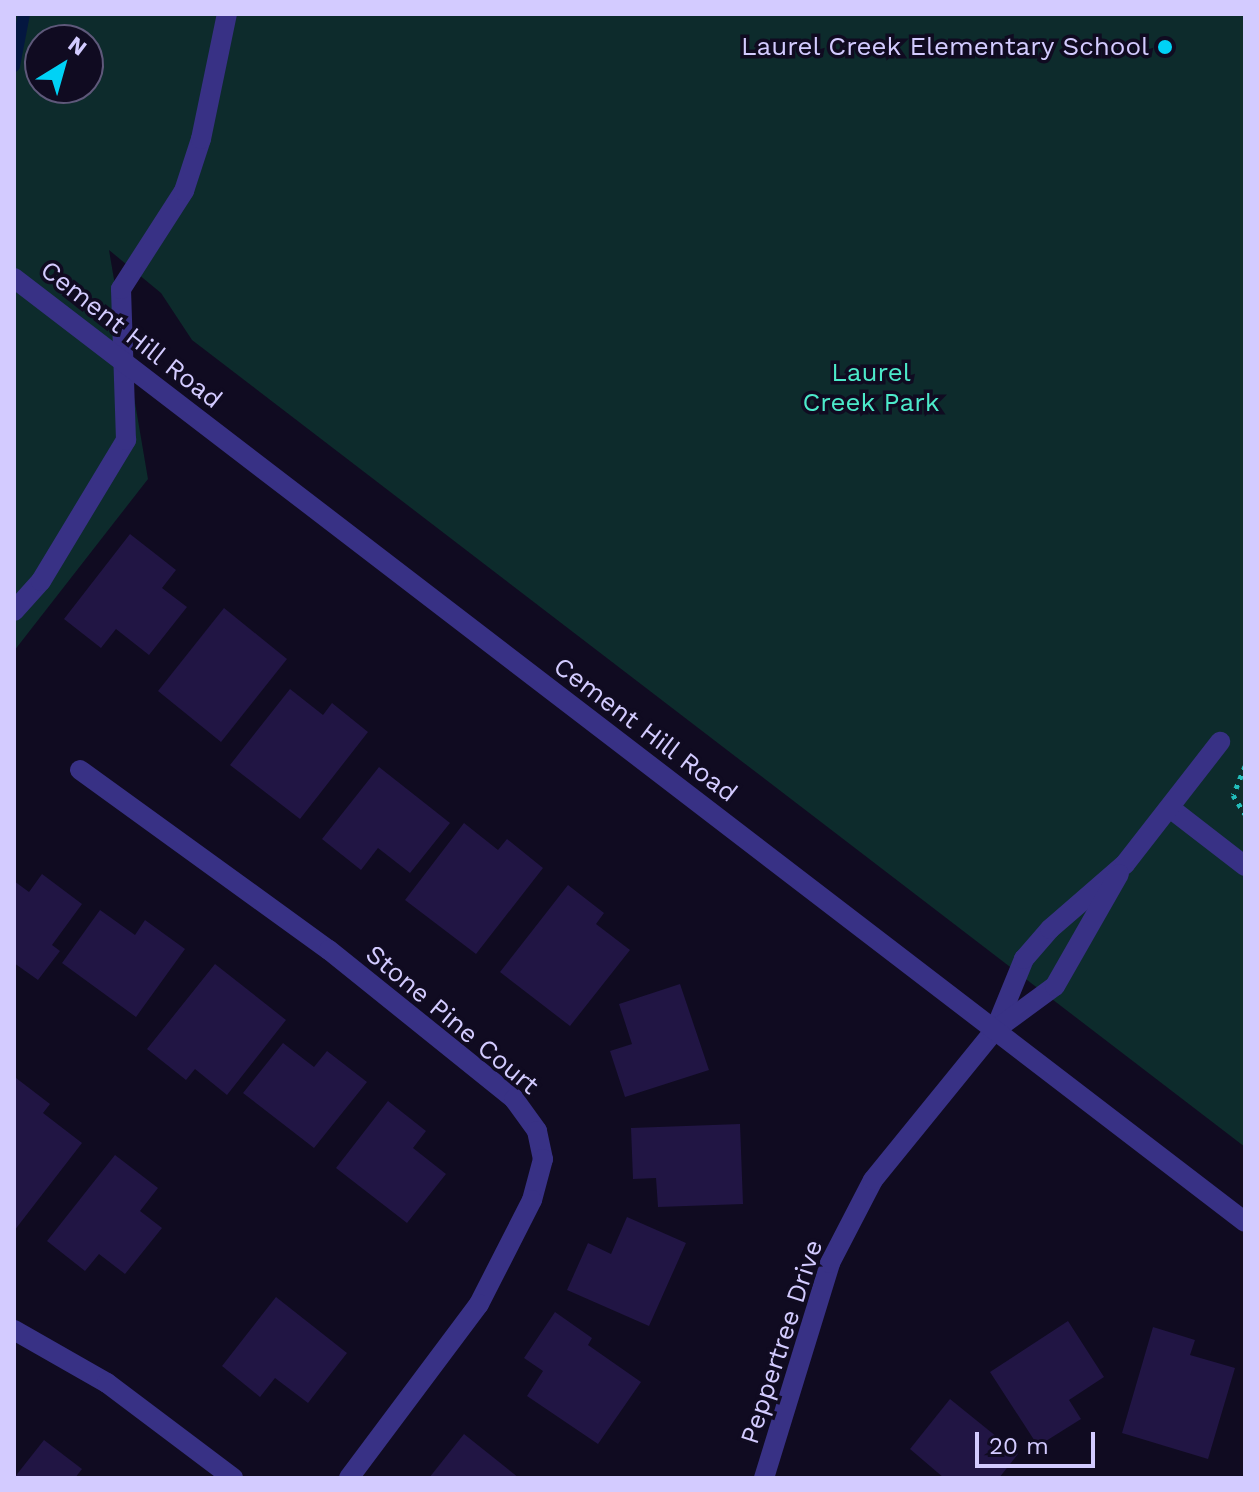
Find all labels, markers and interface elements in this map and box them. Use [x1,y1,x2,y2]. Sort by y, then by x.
north arrow [24,24,104,104]
text: N [64,31,92,61]
place label: Laurel Creek Elementary School [739,31,1149,63]
marker: Laurel Creek Elementary School [1156,38,1174,56]
street label: Cement Hill Road [34,254,228,416]
park label: Laurel Creek Park [802,357,940,418]
street label: Cement Hill Road [547,651,743,809]
street label: Stone Pine Court [359,939,545,1101]
street label: Peppertree Drive [734,1236,830,1448]
scale bar [979,1416,1099,1466]
text: 20 m [989,1432,1049,1460]

